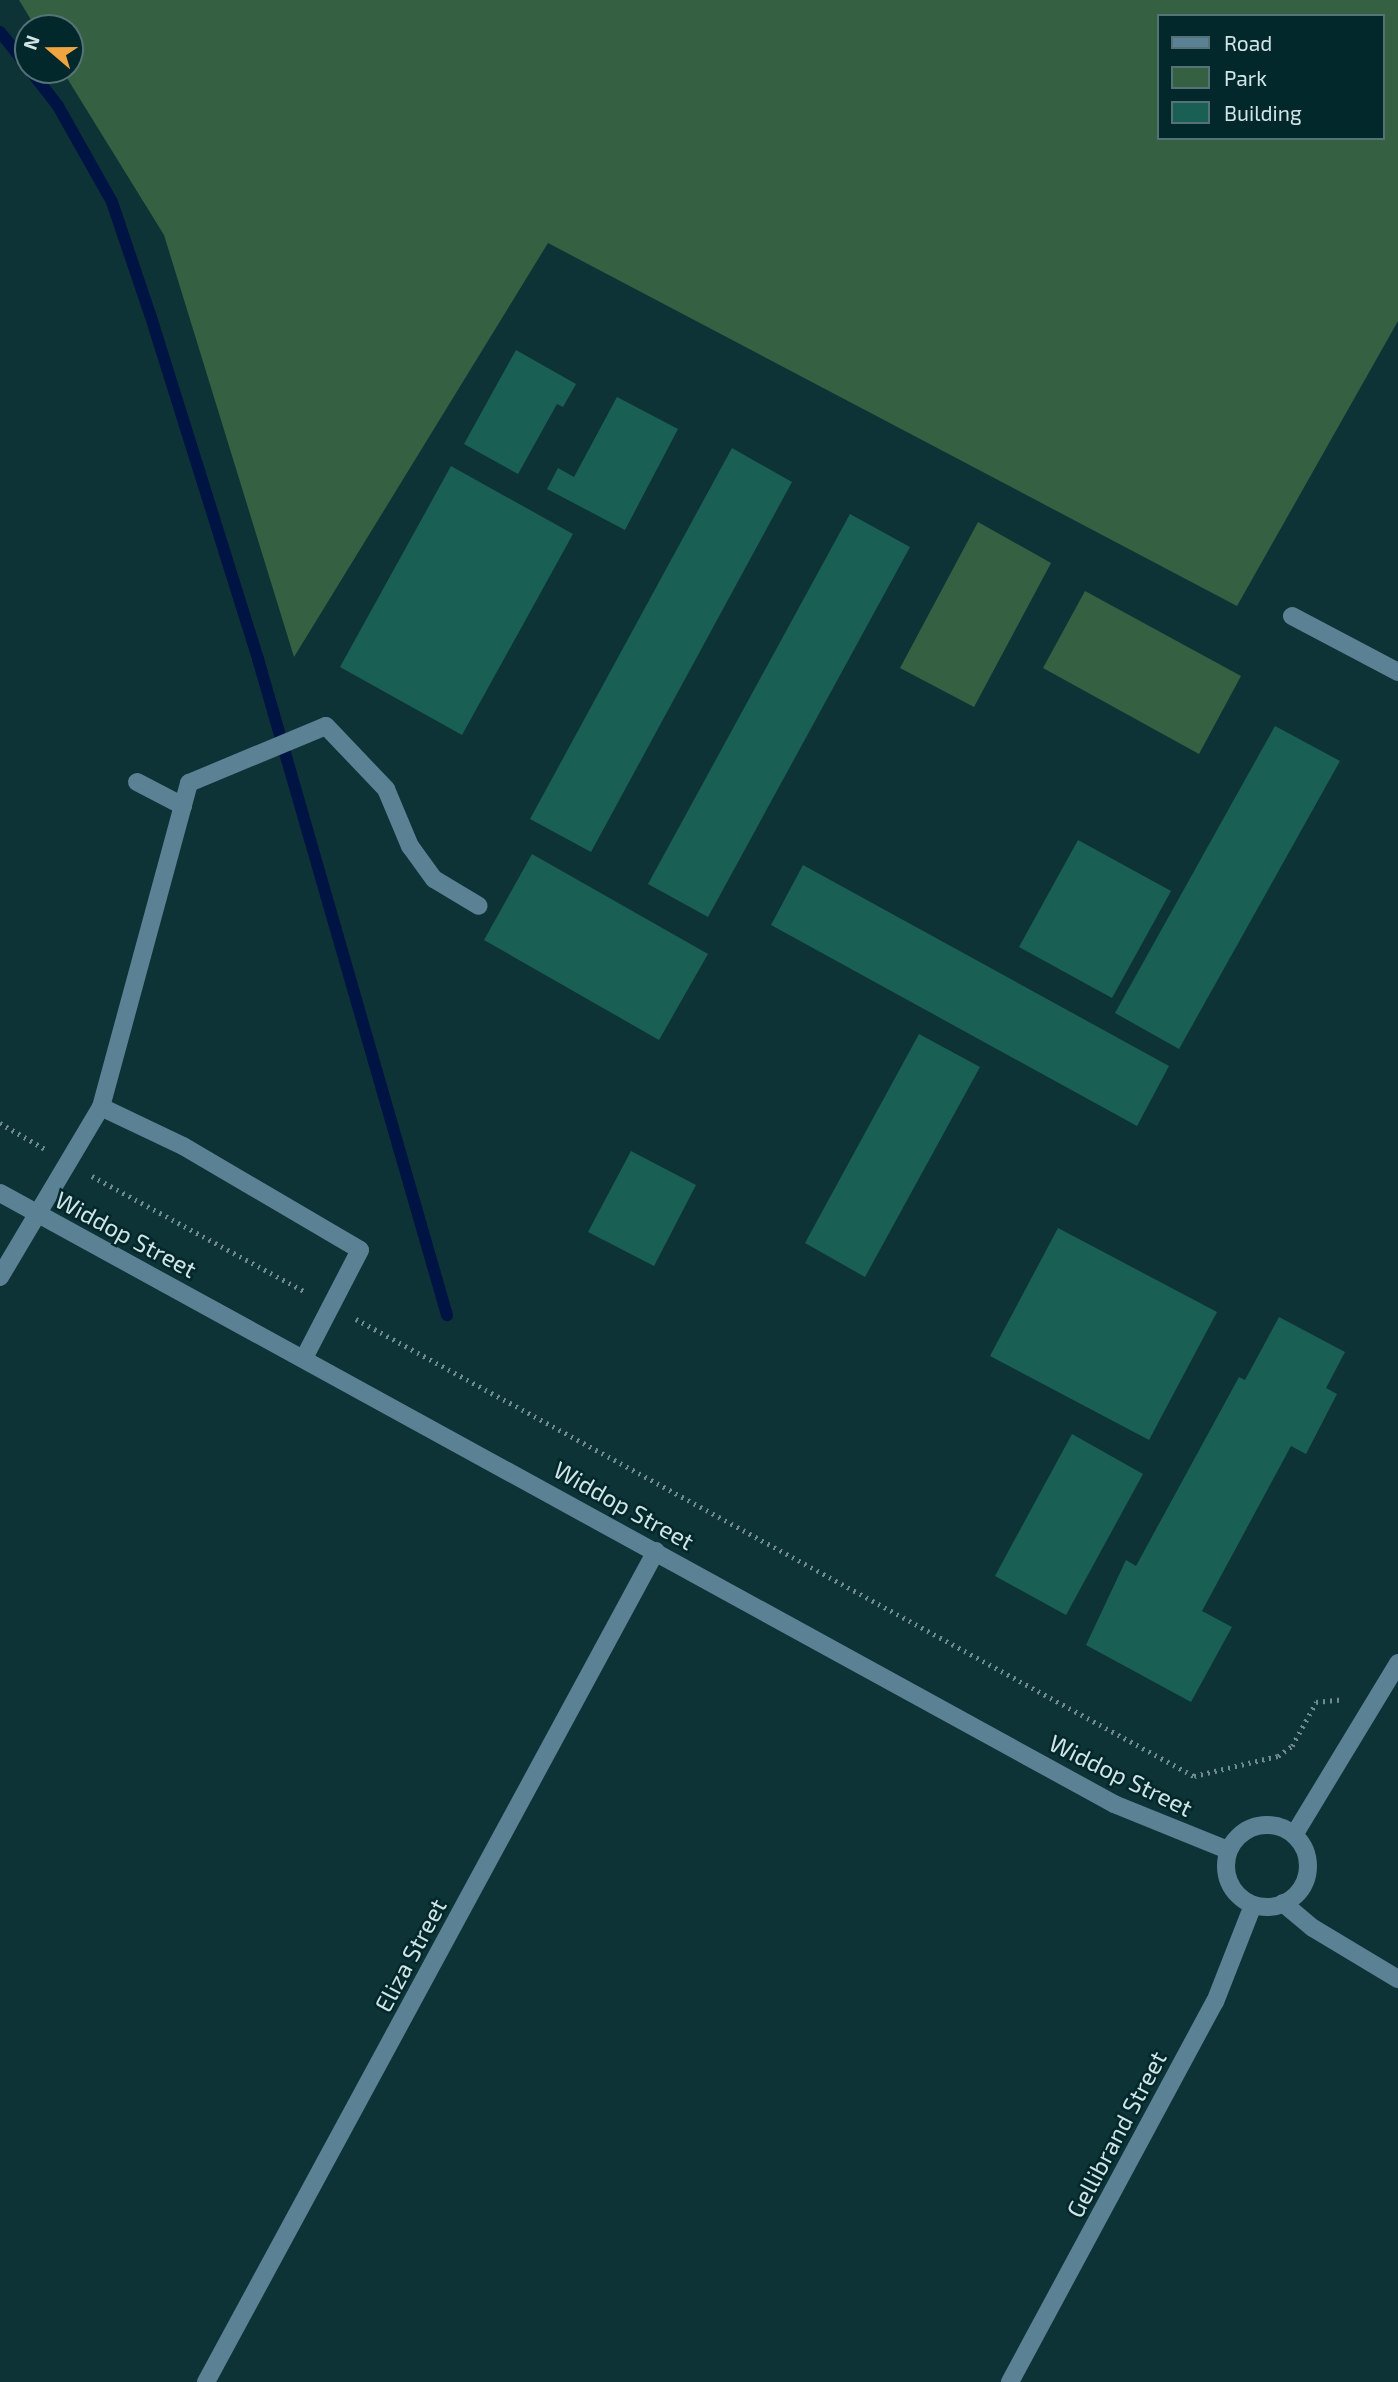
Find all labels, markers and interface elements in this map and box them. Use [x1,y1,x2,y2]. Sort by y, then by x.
north arrow [14,14,84,84]
legend [1156,14,1384,140]
text: Road [1224,30,1272,55]
text: N [18,32,44,53]
text: Park [1224,65,1267,90]
text: Building [1224,100,1302,125]
street label: Widdop Street [50,1185,202,1283]
street label: Widdop Street [549,1455,699,1555]
street label: Widdop Street [1045,1728,1197,1822]
street label: Eliza Street [368,1894,452,2016]
street label: Gellibrand Street [1060,2046,1172,2222]

